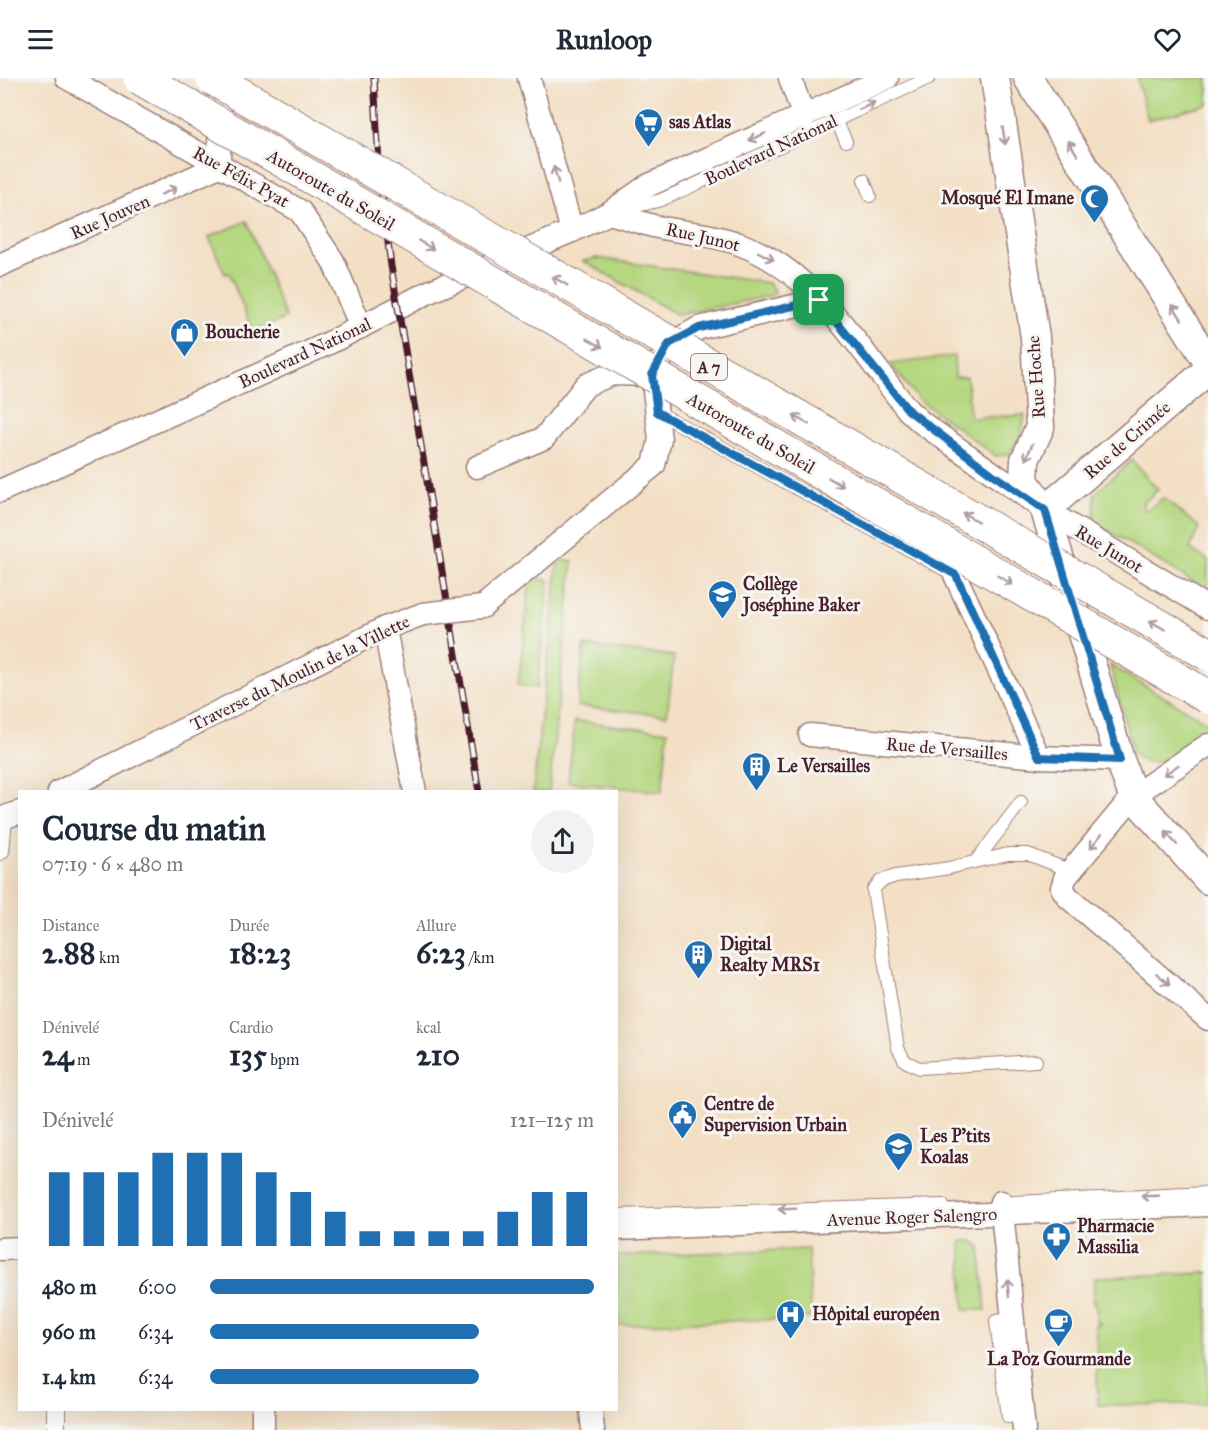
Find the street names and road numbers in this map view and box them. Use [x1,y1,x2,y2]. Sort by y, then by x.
street label: Boulevard National [701,110,841,190]
street label: Rue Félix Pyat [189,142,294,213]
street label: Autoroute du Soleil [262,144,399,236]
street label: Rue Jouven [67,190,154,245]
street label: Rue Junot [664,218,743,257]
street label: Boulevard National [235,313,375,393]
street label: Rue Hoche [1022,335,1050,419]
road number: A 7 [691,354,727,380]
street label: Autoroute du Soleil [682,387,819,479]
street label: Rue de Crimée [1079,396,1175,484]
street label: Rue Junot [1071,520,1147,579]
street label: Traverse du Moulin de la Villette [187,610,413,736]
street label: Rue de Versailles [885,733,1009,765]
street label: Avenue Roger Salengro [825,1203,998,1232]

